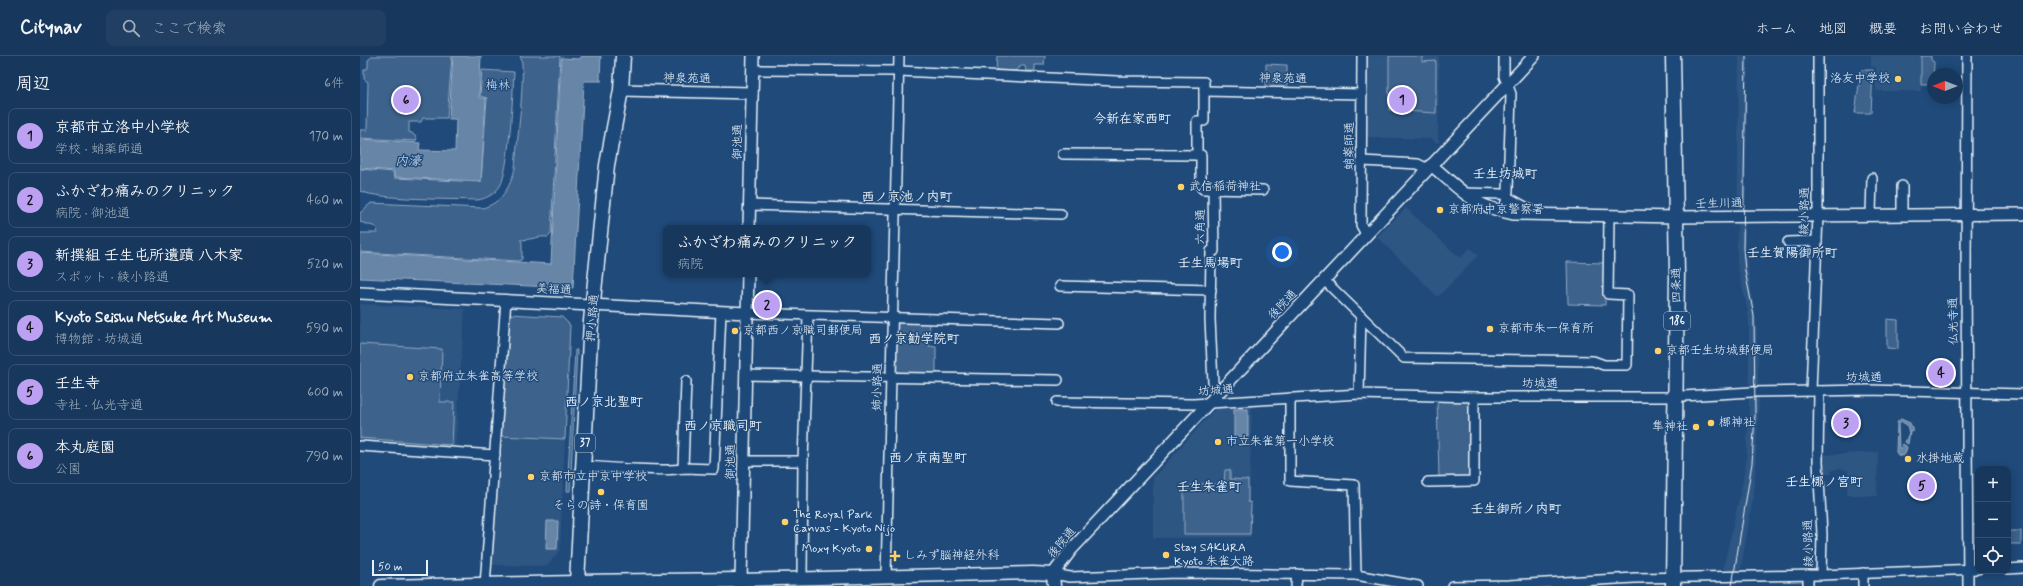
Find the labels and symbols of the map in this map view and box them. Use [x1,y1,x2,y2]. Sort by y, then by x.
north arrow [1927,68,1963,104]
street label: 神泉苑通 [663,71,711,87]
street label: 神泉苑通 [1259,71,1307,87]
place label: 洛友中学校 [1830,71,1890,87]
marker: 洛友中学校 [1893,74,1903,84]
park label: 梅林 [486,78,510,94]
pin: 6 [393,85,419,115]
pin: 1 [1389,85,1415,115]
district label: 今新在家西町 [1093,111,1171,128]
street label: 蛸薬師通 [1342,122,1358,170]
street label: 御池通 [730,124,746,160]
water label: 内濠 [395,153,423,170]
district label: 壬生坊城町 [1472,166,1538,183]
place label: 武信稲荷神社 [1189,179,1261,195]
marker: 武信稲荷神社 [1176,182,1186,192]
street label: 綾小路通 [1797,187,1813,235]
district label: 西ノ京池ノ内町 [861,189,953,206]
street label: 壬生川通 [1695,196,1743,212]
place label: 京都府中京警察署 [1448,202,1544,218]
marker: 京都府中京警察署 [1435,205,1445,215]
street label: 六角通 [1193,209,1209,245]
your location [1272,242,1292,262]
district label: 壬生賀陽御所町 [1746,245,1838,262]
district label: 壬生馬場町 [1177,255,1243,272]
street label: 四条通 [1669,267,1685,303]
street label: 美福通 [536,281,572,299]
street label: 後院通 [1265,286,1301,324]
pin: 2 [754,290,780,320]
street label: 押小路通 [583,293,603,343]
street label: 仏光寺通 [1946,297,1962,345]
road number: 186 [1664,312,1690,330]
place label: 京都市朱一保育所 [1498,321,1594,337]
place label: 京都西ノ京職司郵便局 [743,323,863,339]
marker: 京都市朱一保育所 [1485,324,1495,334]
marker: 京都西ノ京職司郵便局 [730,326,740,336]
district label: 西ノ京勧学院町 [868,331,960,348]
place label: 京都壬生坊城郵便局 [1666,343,1774,359]
marker: 京都壬生坊城郵便局 [1653,346,1663,356]
pin: 4 [1928,358,1954,388]
street label: 姉小路通 [870,363,886,411]
place label: 京都府立朱雀高等学校 [418,369,538,385]
street label: 坊城通 [1846,370,1882,386]
marker: 京都府立朱雀高等学校 [405,372,415,382]
street label: 坊城通 [1522,376,1558,392]
street label: 坊城通 [1197,382,1235,400]
district label: 西ノ京北聖町 [565,394,643,411]
pin: 3 [1833,408,1859,438]
place label: 梛神社 [1719,415,1755,431]
district label: 西ノ京職司町 [684,418,762,435]
marker: 梛神社 [1706,418,1716,428]
place label: 隼神社 [1652,419,1688,435]
marker: 隼神社 [1691,422,1701,432]
road number: 37 [575,434,595,452]
place label: 市立朱雀第一小学校 [1226,434,1334,450]
marker: 市立朱雀第一小学校 [1213,437,1223,447]
street label: 御池通 [723,444,739,480]
district label: 西ノ京南聖町 [889,450,967,467]
place label: 水掛地蔵 [1916,451,1964,467]
marker: 水掛地蔵 [1903,454,1913,464]
place label: 京都市立中京中学校 [539,469,647,485]
pin: 5 [1909,471,1935,501]
marker: 京都市立中京中学校 [526,472,536,482]
district label: 壬生梛ノ宮町 [1785,474,1863,491]
district label: 壬生朱雀町 [1176,479,1242,496]
marker: そらの詩・保育園 [596,487,606,497]
place label: そらの詩・保育園 [553,498,649,514]
district label: 壬生御所ノ内町 [1470,501,1562,518]
place label: The Royal Park Canvas - Kyoto Nijo [793,507,895,537]
marker: The Royal Park Canvas - Kyoto Nijo [780,517,790,527]
street label: 綾小路通 [1801,519,1817,567]
street label: 後院通 [1044,524,1080,562]
place label: Stay SAKURA Kyoto 朱雀大路 [1174,540,1254,570]
place label: Moxy Kyoto [802,541,861,557]
marker: Moxy Kyoto [864,544,874,554]
place label: しみず脳神経外科 [904,548,1000,564]
marker: しみず脳神経外科 [889,550,901,562]
marker: Stay SAKURA Kyoto 朱雀大路 [1161,550,1171,560]
scale bar [372,558,428,577]

